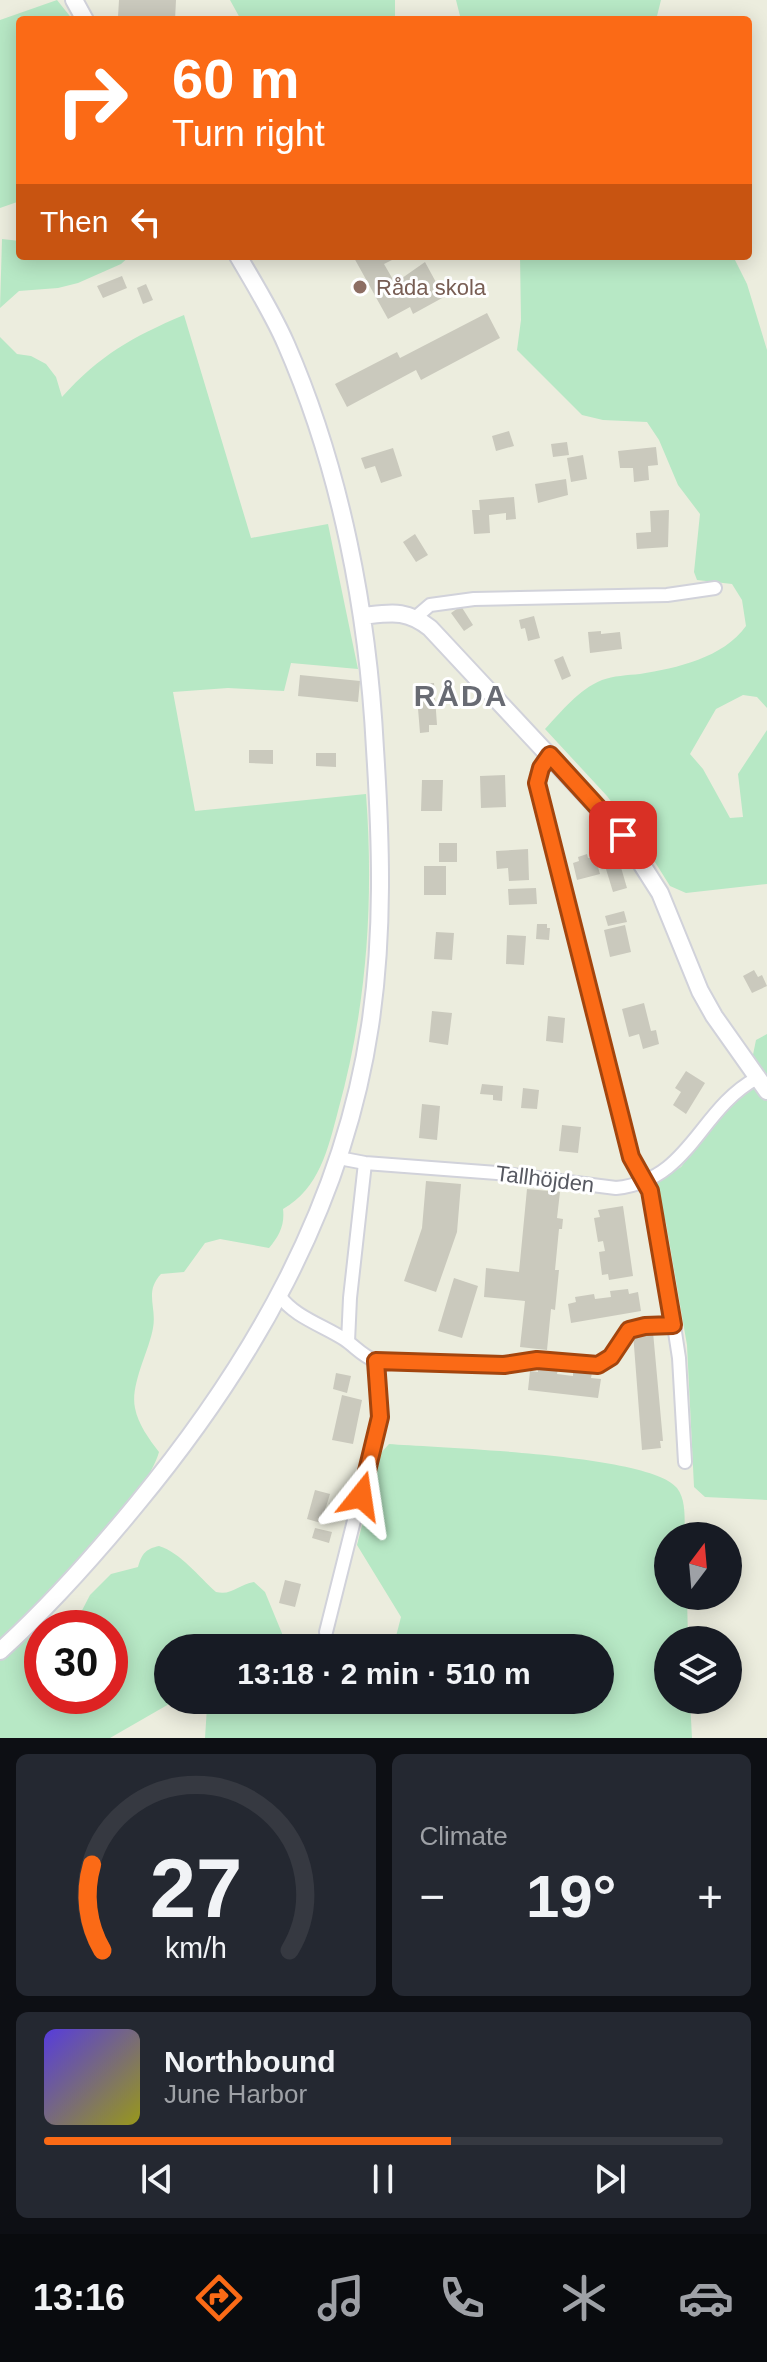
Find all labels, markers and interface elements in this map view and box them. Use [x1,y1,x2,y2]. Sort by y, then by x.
text: 60 m [172,47,300,110]
icon: right [40,48,144,152]
text: Turn right [172,113,325,154]
icon: left [124,200,168,244]
text: Then [40,205,108,238]
place label: Råda skola [376,275,487,300]
marker: Råda skola [351,278,369,296]
district label: RÅDA [414,679,508,712]
pin [589,801,657,869]
icon: arrive [601,813,645,857]
street label: Tallhöjden [494,1161,596,1197]
position arrow [319,1454,403,1538]
north arrow [654,1522,742,1610]
map controls [654,1522,742,1714]
speed limit sign: 30 [24,1610,128,1714]
button: layers [654,1626,742,1714]
text: 13:18 · 2 min · 510 m [237,1657,531,1690]
text: Climate [420,1821,508,1851]
text: 27 [149,1842,242,1935]
text: 19° [526,1863,617,1930]
text: − [420,1872,445,1921]
text: + [697,1872,723,1921]
text: km/h [165,1932,227,1964]
text: Northbound [164,2045,336,2078]
text: June Harbor [164,2079,307,2109]
icon: previous [135,2157,179,2201]
icon: pause [361,2157,405,2201]
icon: next [588,2157,632,2201]
icon: directions [191,2270,247,2326]
icon: music [313,2270,369,2326]
icon: phone [434,2270,490,2326]
icon: climate [556,2270,612,2326]
icon: car [678,2270,734,2326]
text: 13:16 [33,2277,125,2318]

